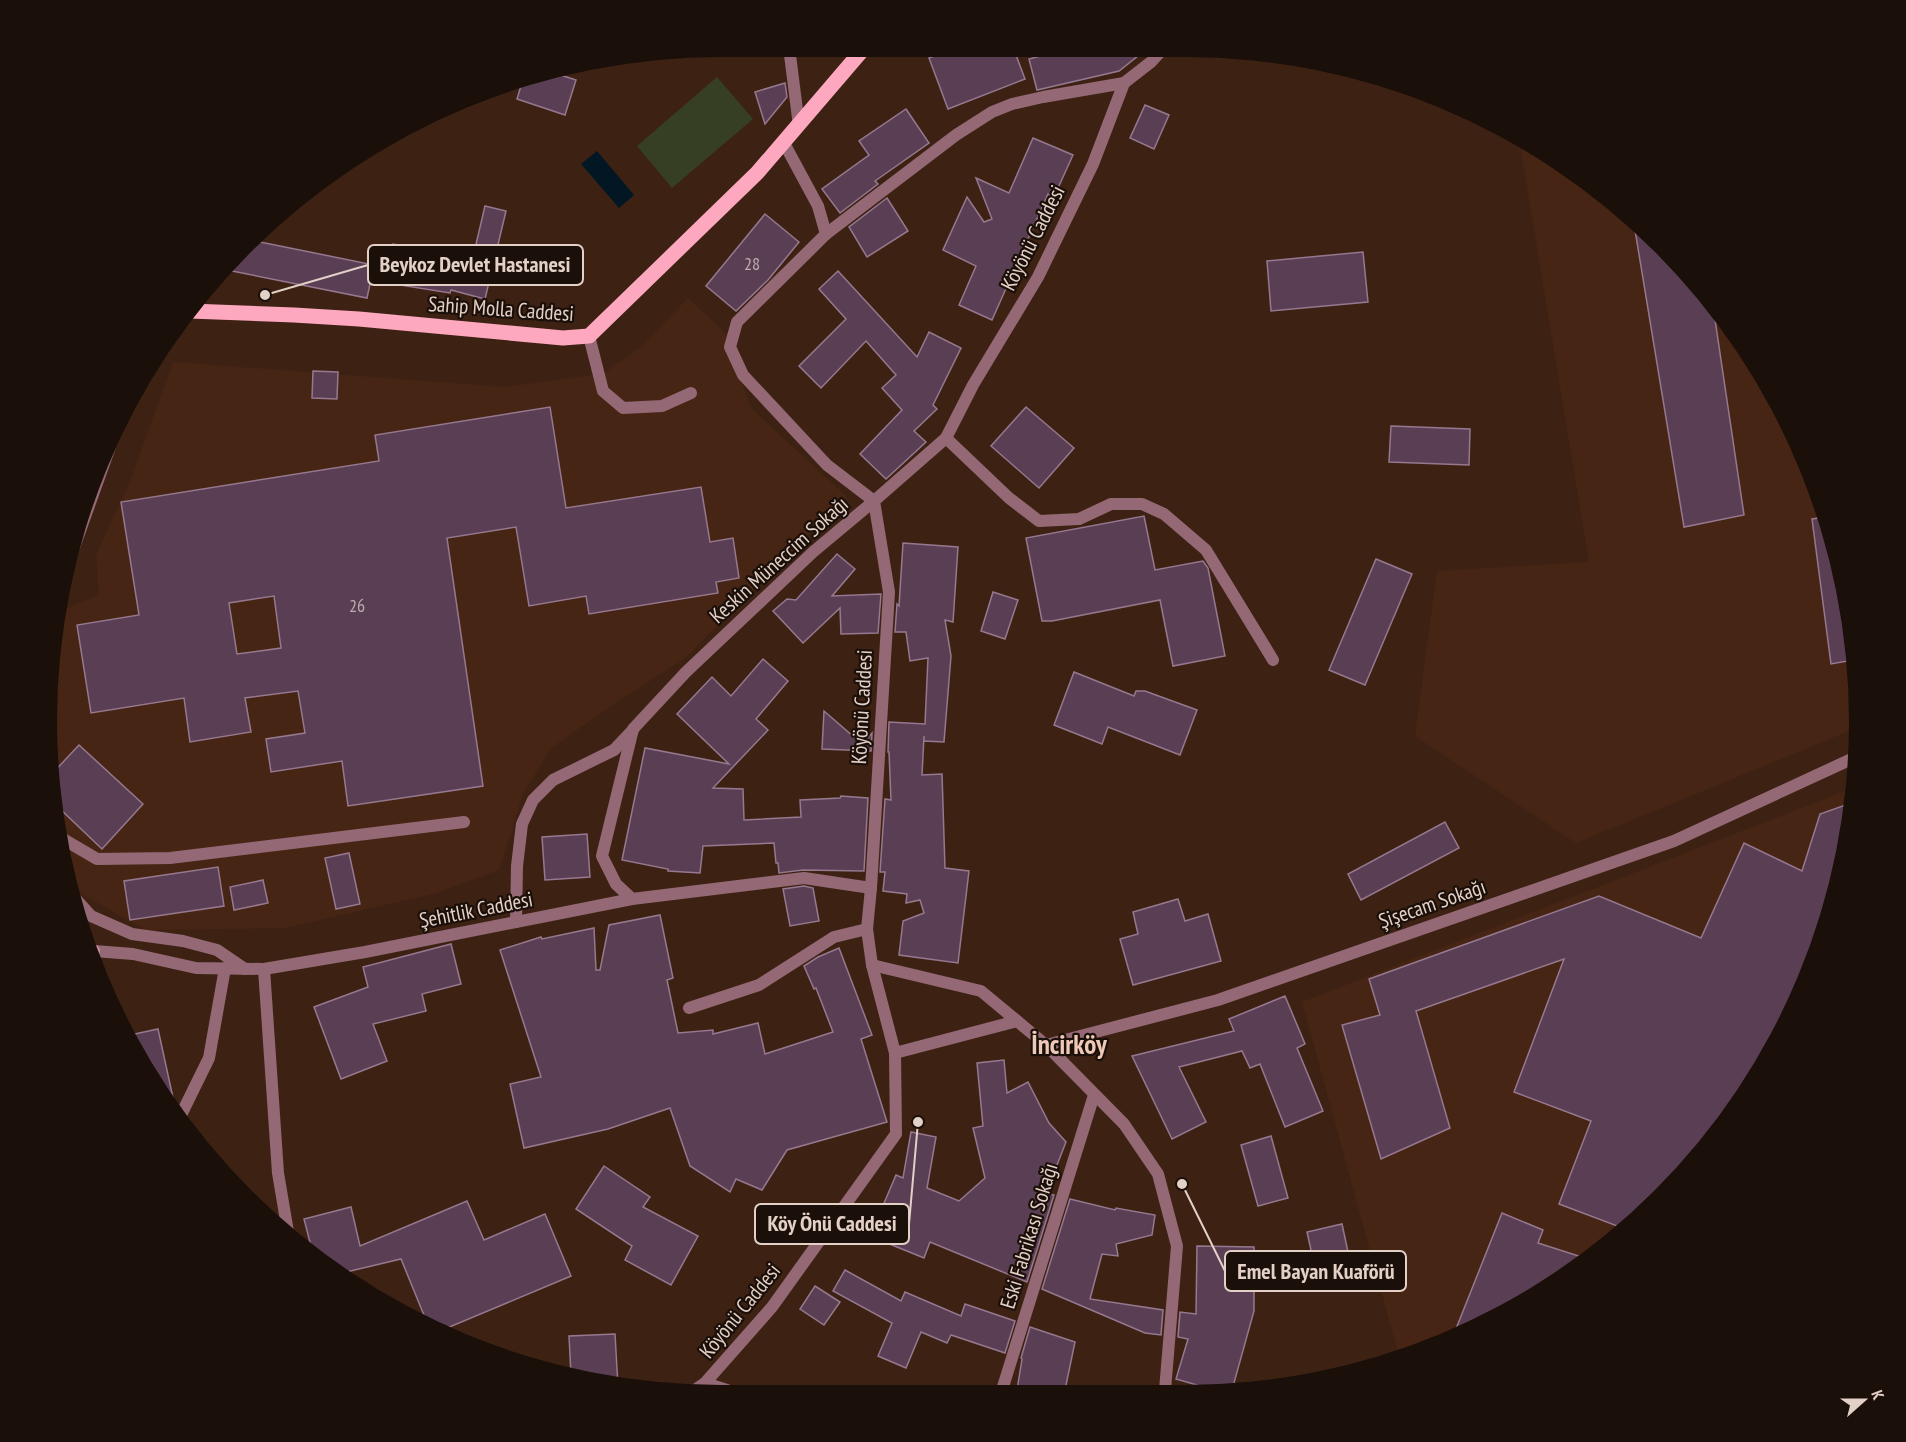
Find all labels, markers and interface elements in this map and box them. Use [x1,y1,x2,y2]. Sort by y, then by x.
street label: Köyönü Caddesi [995,181,1071,295]
callout: Beykoz Devlet Hastanesi [368,245,583,285]
text: Beykoz Devlet Hastanesi [379,250,571,278]
house number: 28 [744,252,760,275]
street label: Sahip Molla Caddesi [427,290,575,327]
street label: Keskin Müneccim Sokağı [704,490,854,629]
house number: 26 [349,594,365,617]
street label: Köyönü Caddesi [845,649,878,765]
street label: Şişecam Sokağı [1375,873,1489,934]
street label: Şehitlik Caddesi [417,885,535,934]
district label: İncirköy [1031,1027,1108,1061]
street label: Eski Fabrikası Sokağı [994,1160,1063,1312]
callout: Köy Önü Caddesi [755,1204,909,1244]
text: Köy Önü Caddesi [767,1209,897,1237]
callout: Emel Bayan Kuaförü [1225,1251,1406,1291]
text: Emel Bayan Kuaförü [1237,1257,1395,1285]
street label: Köyönü Caddesi [693,1258,786,1364]
north arrow [1834,1370,1894,1430]
text: K [1867,1387,1889,1403]

